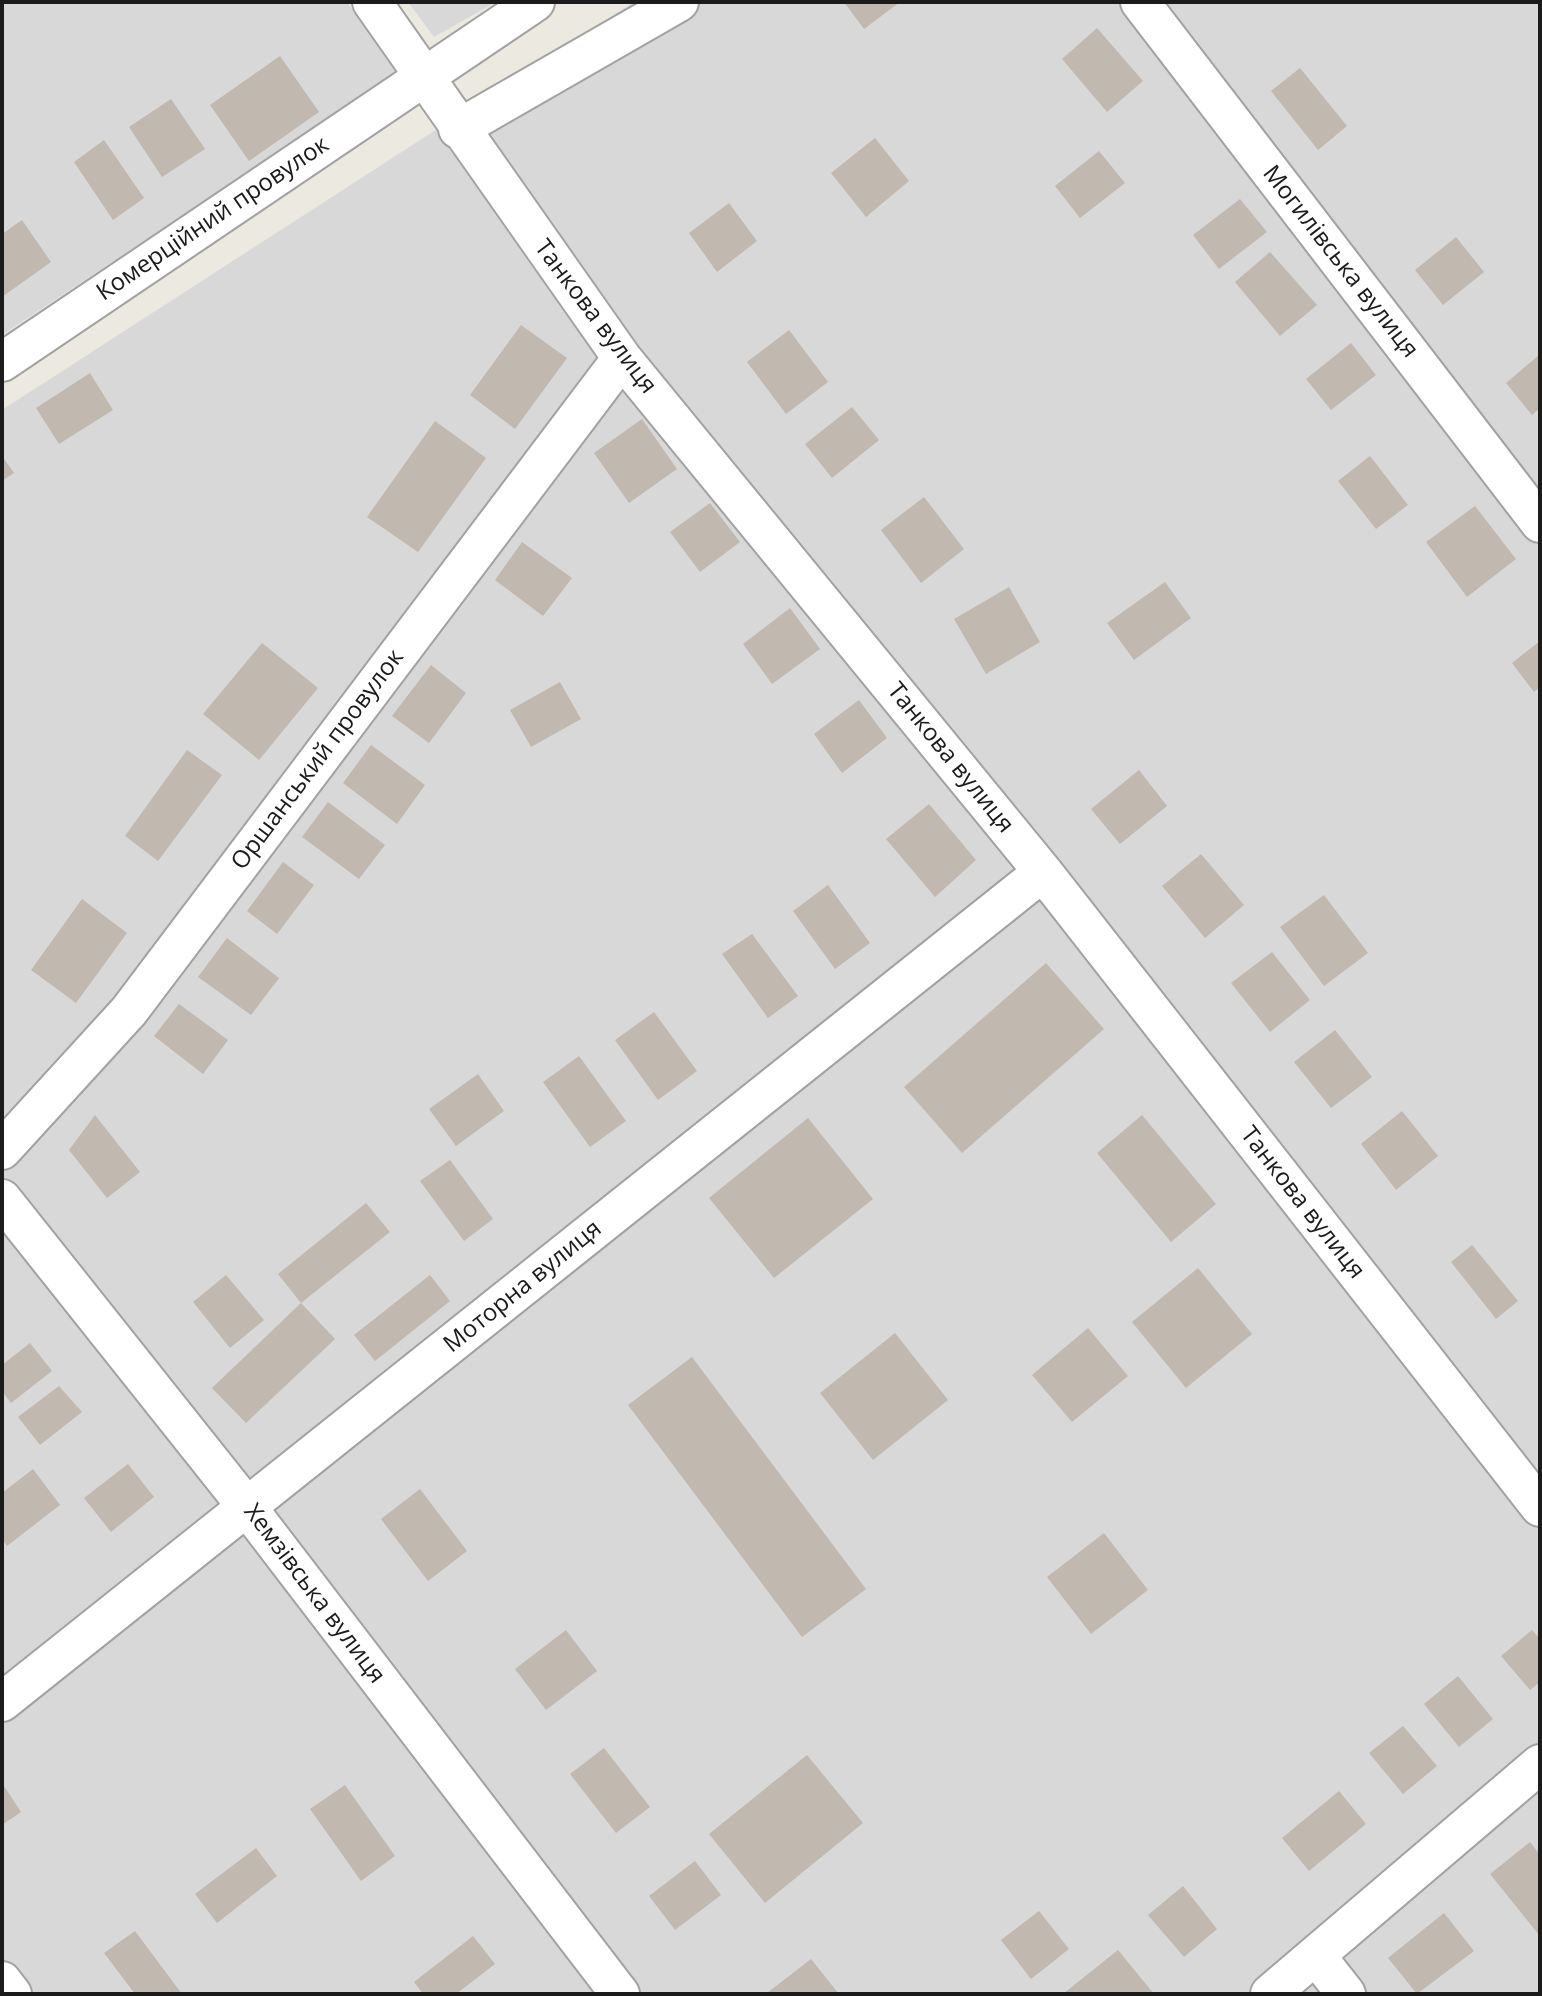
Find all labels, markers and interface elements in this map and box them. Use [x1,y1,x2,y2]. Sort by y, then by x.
street label: Комерційний провулок [92,131,334,307]
street label: Могилівська вулиця [1256,160,1424,364]
street label: Танкова вулиця [528,234,662,400]
street label: Оршанський провулок [226,644,410,876]
street label: Танкова вулиця [881,677,1019,839]
street label: Танкова вулиця [1234,1121,1370,1285]
street label: Моторна вулиця [438,1215,608,1359]
street label: Хемзівська вулиця [237,1499,391,1689]

